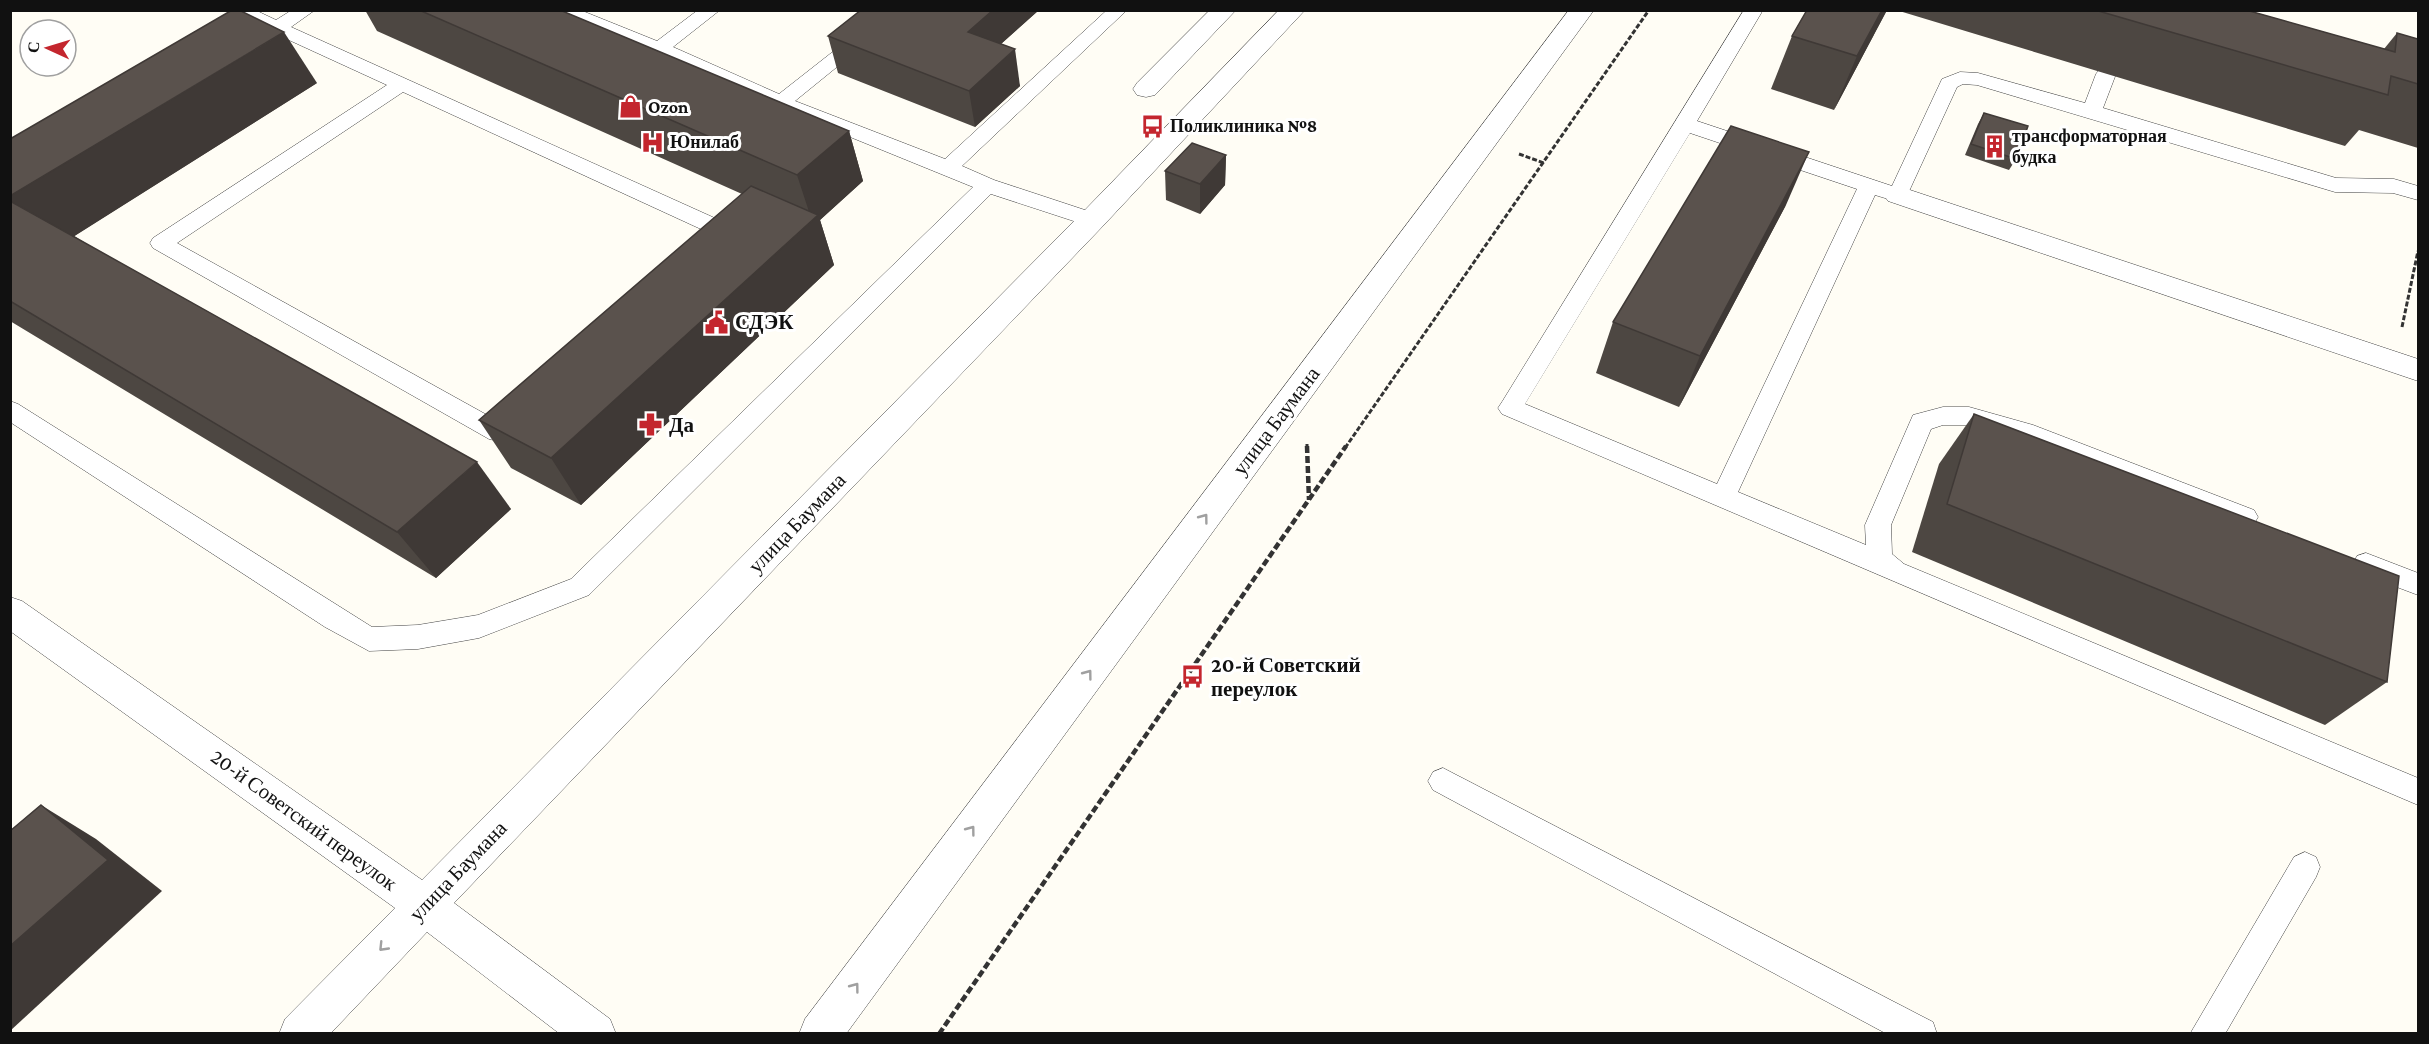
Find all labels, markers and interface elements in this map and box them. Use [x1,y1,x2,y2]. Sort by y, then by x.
north arrow [18,18,78,78]
text: С [25,41,42,53]
shop icon: Ozon [617,94,643,120]
place label: Ozon [648,97,689,117]
bus stop icon: Поликлиника №8 [1139,113,1165,139]
place label: Поликлиника №8 [1170,116,1317,136]
place label: трансформаторная будка [2012,126,2167,167]
hospital icon: Юнилаб [639,129,665,155]
place label: Юнилаб [670,132,739,152]
building icon: трансформаторная будка [1981,133,2007,159]
public building icon: СДЭК [704,309,730,335]
place label: СДЭК [735,310,794,334]
street label: улица Баумана [1227,362,1325,480]
pharmacy icon: Да [638,412,664,438]
place label: Да [669,413,694,437]
street label: улица Баумана [743,468,851,578]
one-way arrow [1197,513,1208,524]
place label: 20-й Советский переулок [1211,653,1361,701]
bus stop icon: 20-й Советский переулок [1180,664,1206,690]
one-way arrow [1081,669,1092,680]
street label: 20-й Советский переулок [206,744,402,896]
street label: улица Баумана [404,816,512,926]
one-way arrow [964,826,975,837]
one-way arrow [380,940,391,951]
one-way arrow [847,982,858,993]

